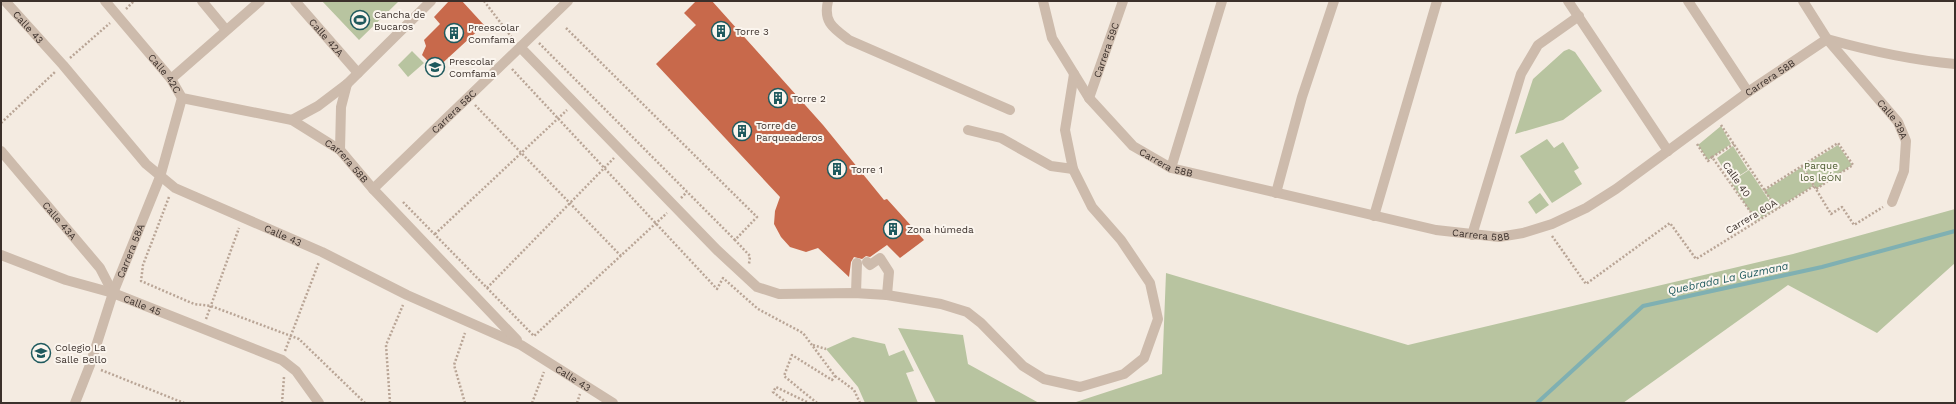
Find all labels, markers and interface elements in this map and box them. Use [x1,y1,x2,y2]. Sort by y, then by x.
street label: Calle 43 [11,9,46,46]
sports icon: Cancha de Bucaros [349,9,371,31]
place label: Cancha de Bucaros [374,9,426,32]
street label: Calle 42A [307,16,346,59]
building icon: Torre 3 [710,20,732,42]
street label: Carrera 59C [1092,21,1121,79]
building icon: Preescolar Comfama [443,22,465,44]
place label: Preescolar Comfama [468,22,519,45]
place label: Torre 3 [735,26,769,37]
street label: Calle 42C [146,52,183,95]
school or university icon: Prescolar Comfama [424,56,446,78]
place label: Prescolar Comfama [449,56,496,79]
street label: Carrera 58B [1743,57,1797,98]
street label: Carrera 58C [429,87,479,136]
building icon: Torre 2 [767,87,789,109]
place label: Torre 2 [792,93,826,104]
street label: Calle 39A [1875,97,1910,141]
building icon: Torre de Parqueaderos [731,120,753,142]
place label: Torre de Parqueaderos [756,120,823,143]
street label: Carrera 58B [323,137,370,185]
street label: Carrera 58B [1137,146,1194,179]
building icon: Torre 1 [826,158,848,180]
street label: Calle 40 [1721,160,1753,199]
park label: Parque los leÓN [1800,160,1842,183]
place label: Torre 1 [851,164,883,175]
street label: Carrera 60A [1724,197,1779,236]
street label: Calle 43A [40,200,79,242]
building icon: Zona húmeda [882,218,904,240]
street label: Carrera 58A [115,222,147,280]
street label: Calle 43 [262,222,303,249]
place label: Zona húmeda [907,224,974,235]
street label: Carrera 58B [1452,227,1511,243]
water label: Quebrada La Guzmana [1667,259,1790,298]
street label: Calle 45 [122,293,163,318]
school or university icon: Colegio La Salle Bello [30,342,52,364]
place label: Colegio La Salle Bello [55,342,107,365]
street label: Calle 43 [553,363,593,394]

